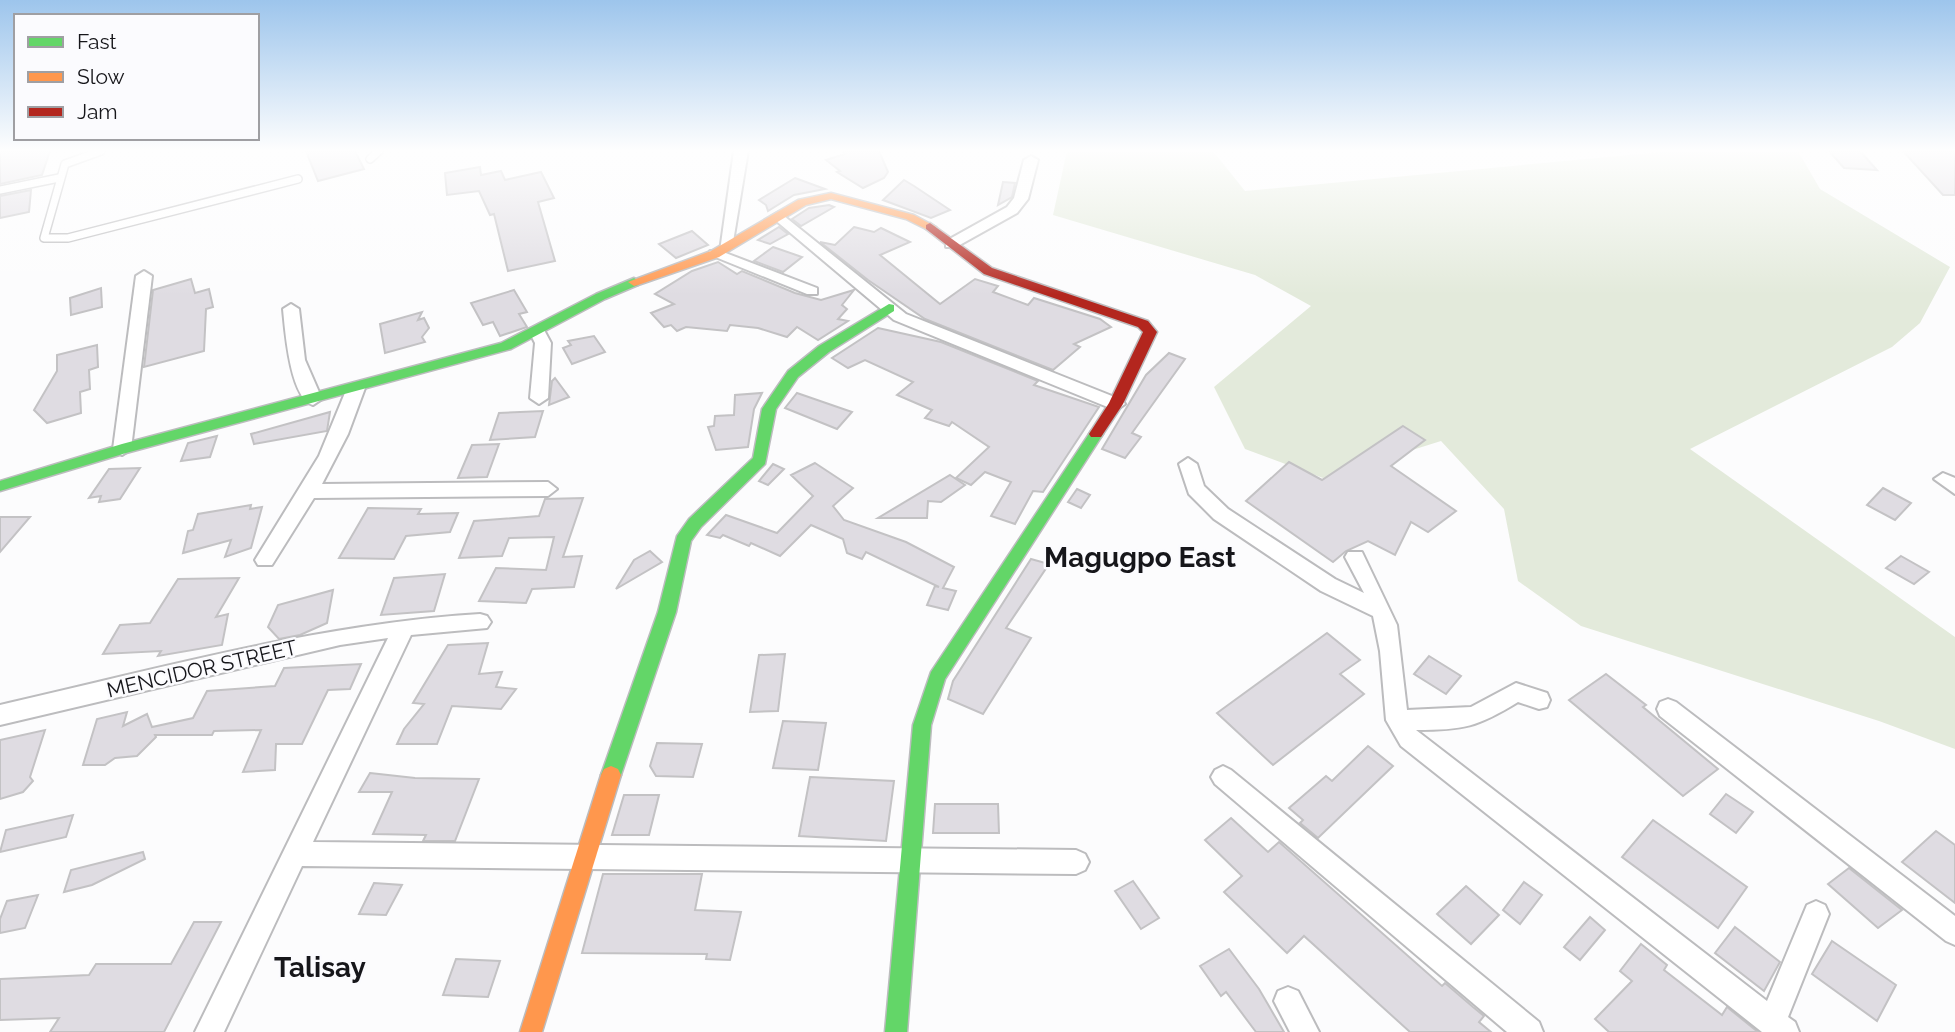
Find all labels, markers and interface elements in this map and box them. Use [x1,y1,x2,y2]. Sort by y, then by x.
legend [14,14,259,140]
text: Fast [77,29,117,54]
text: Slow [77,64,125,89]
text: Jam [77,99,118,124]
district label: Magugpo East [1044,541,1236,574]
street label: MENCIDOR STREET [104,634,300,703]
district label: Talisay [274,951,366,984]

